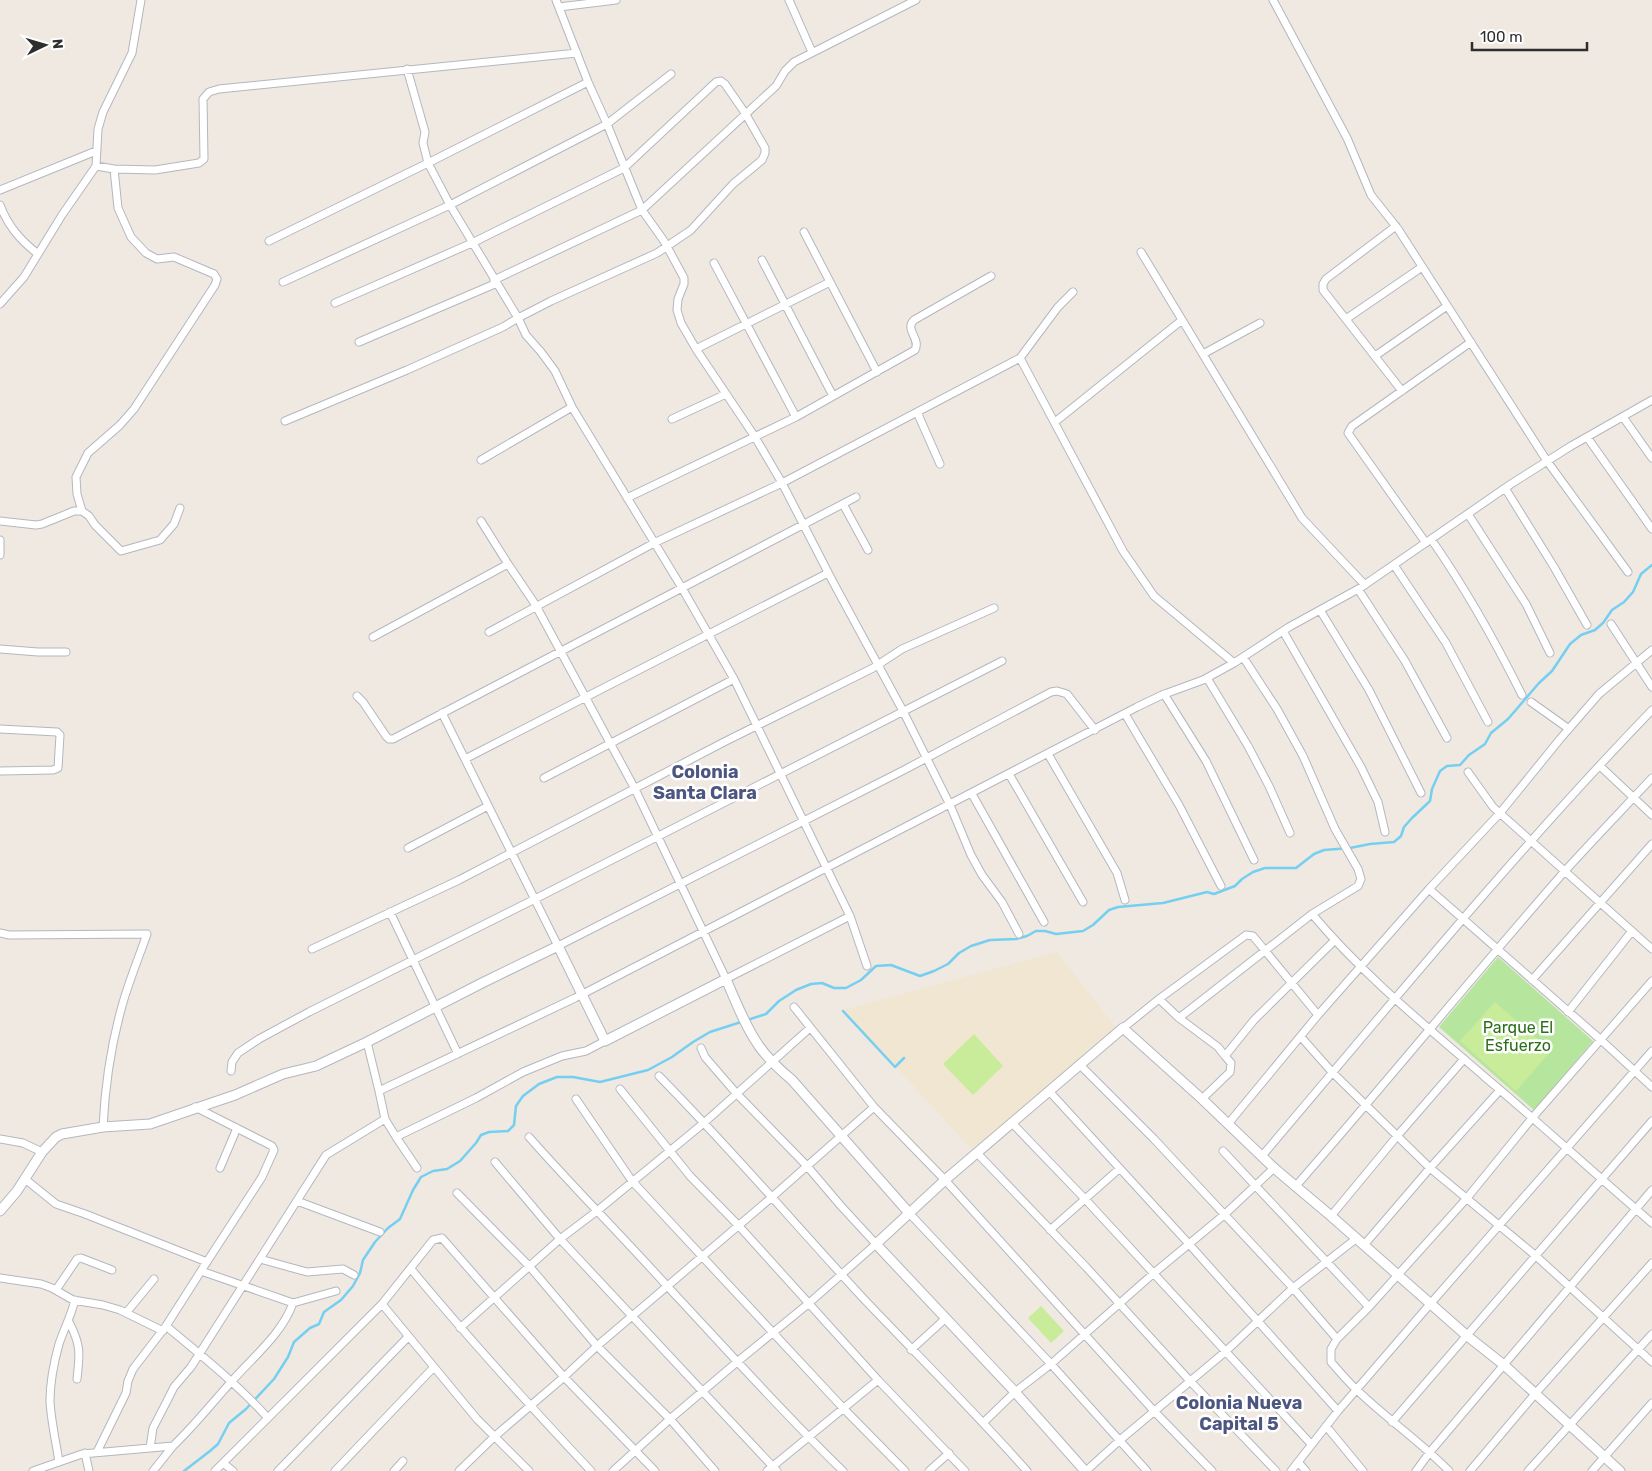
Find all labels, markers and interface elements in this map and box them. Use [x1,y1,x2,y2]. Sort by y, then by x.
north arrow [20,20,70,70]
scale bar [1472,20,1587,52]
text: 100 m [1480,28,1522,46]
text: N [49,38,66,50]
district label: Colonia Santa Clara [653,761,757,804]
park label: Parque El Esfuerzo [1483,1018,1553,1055]
district label: Colonia Nueva Capital 5 [1176,1392,1302,1435]

